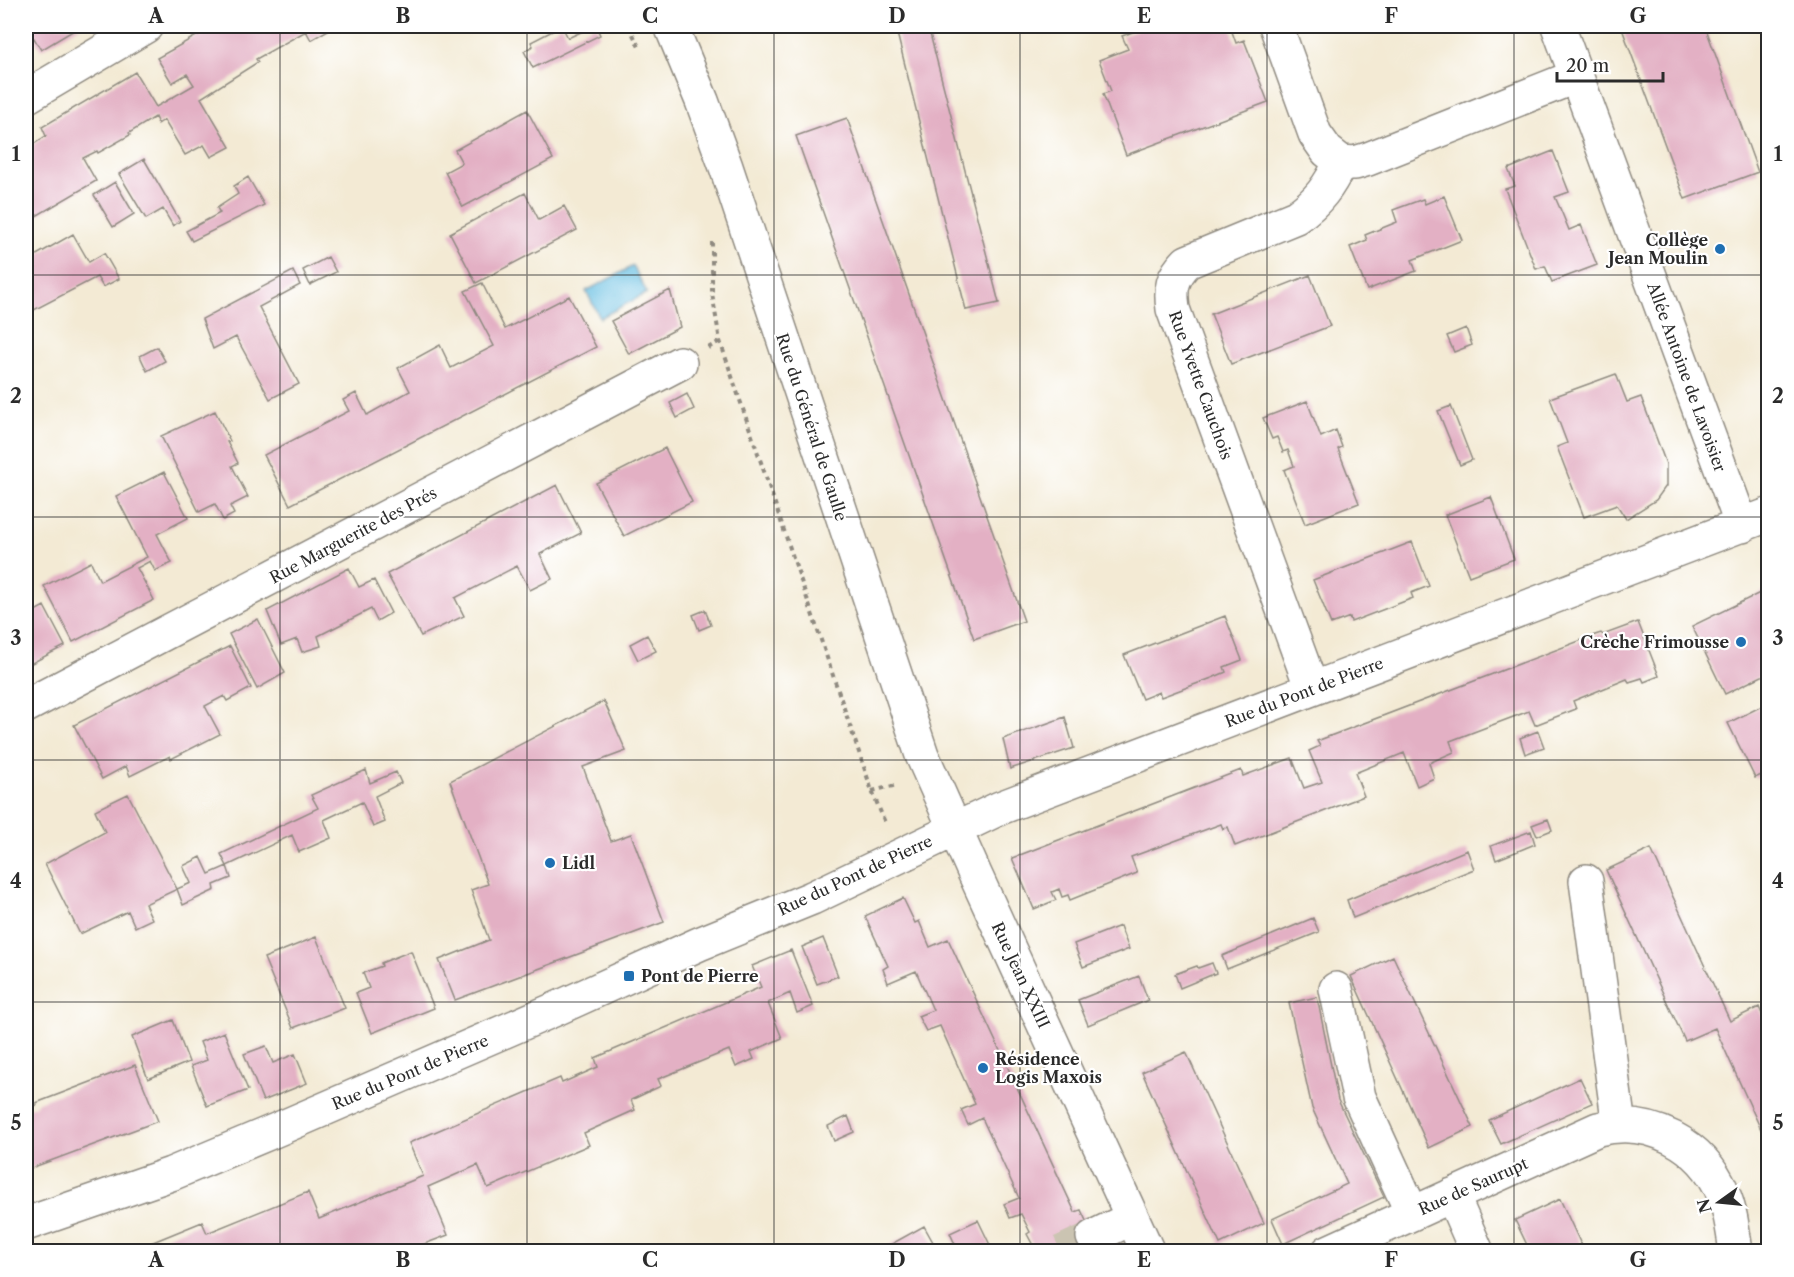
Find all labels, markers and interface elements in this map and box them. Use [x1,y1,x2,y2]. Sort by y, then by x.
text: A [147,4,164,28]
text: B [396,4,411,28]
text: C [642,4,658,28]
text: D [888,4,906,28]
text: E [1137,4,1151,28]
text: F [1384,4,1398,28]
text: G [1630,4,1647,28]
scale bar [1557,45,1664,83]
text: 20 m [1566,55,1610,77]
text: 1 [12,142,21,166]
text: 1 [1774,142,1783,166]
place label: Collège Jean Moulin [1605,230,1708,268]
marker: Collège Jean Moulin [1713,242,1727,256]
street label: Allée Antoine de Lavoisier [1643,279,1731,475]
street label: Rue Yvette Cauchois [1165,308,1237,462]
street label: Rue du Général de Gaulle [772,331,852,523]
text: 2 [10,384,22,408]
text: 2 [1772,384,1784,408]
street label: Rue Marguerite des Prés [266,482,440,588]
text: 3 [10,626,22,650]
text: 3 [1772,626,1784,650]
place label: Crèche Frimousse [1580,632,1729,652]
marker: Crèche Frimousse [1734,635,1748,649]
street label: Rue du Pont de Pierre [1222,653,1386,731]
street label: Rue du Pont de Pierre [775,830,935,920]
place label: Lidl [562,853,595,873]
marker: Lidl [543,856,557,870]
text: 4 [10,869,22,893]
text: 4 [1772,869,1784,893]
street label: Rue Jean XXIII [988,919,1054,1031]
place label: Pont de Pierre [641,966,759,986]
marker: Pont de Pierre [622,969,636,983]
street label: Rue du Pont de Pierre [329,1030,491,1114]
place label: Résidence Logis Maxois [995,1049,1102,1087]
marker: Résidence Logis Maxois [976,1061,990,1075]
text: 5 [10,1111,22,1135]
text: 5 [1772,1111,1784,1135]
street label: Rue de Saurupt [1415,1153,1531,1219]
north arrow [1689,1172,1749,1232]
text: N [1693,1196,1716,1215]
text: A [147,1248,164,1272]
text: B [396,1248,411,1272]
text: C [642,1248,658,1272]
text: D [888,1248,906,1272]
text: E [1137,1248,1151,1272]
text: F [1384,1248,1398,1272]
text: G [1630,1248,1647,1272]

